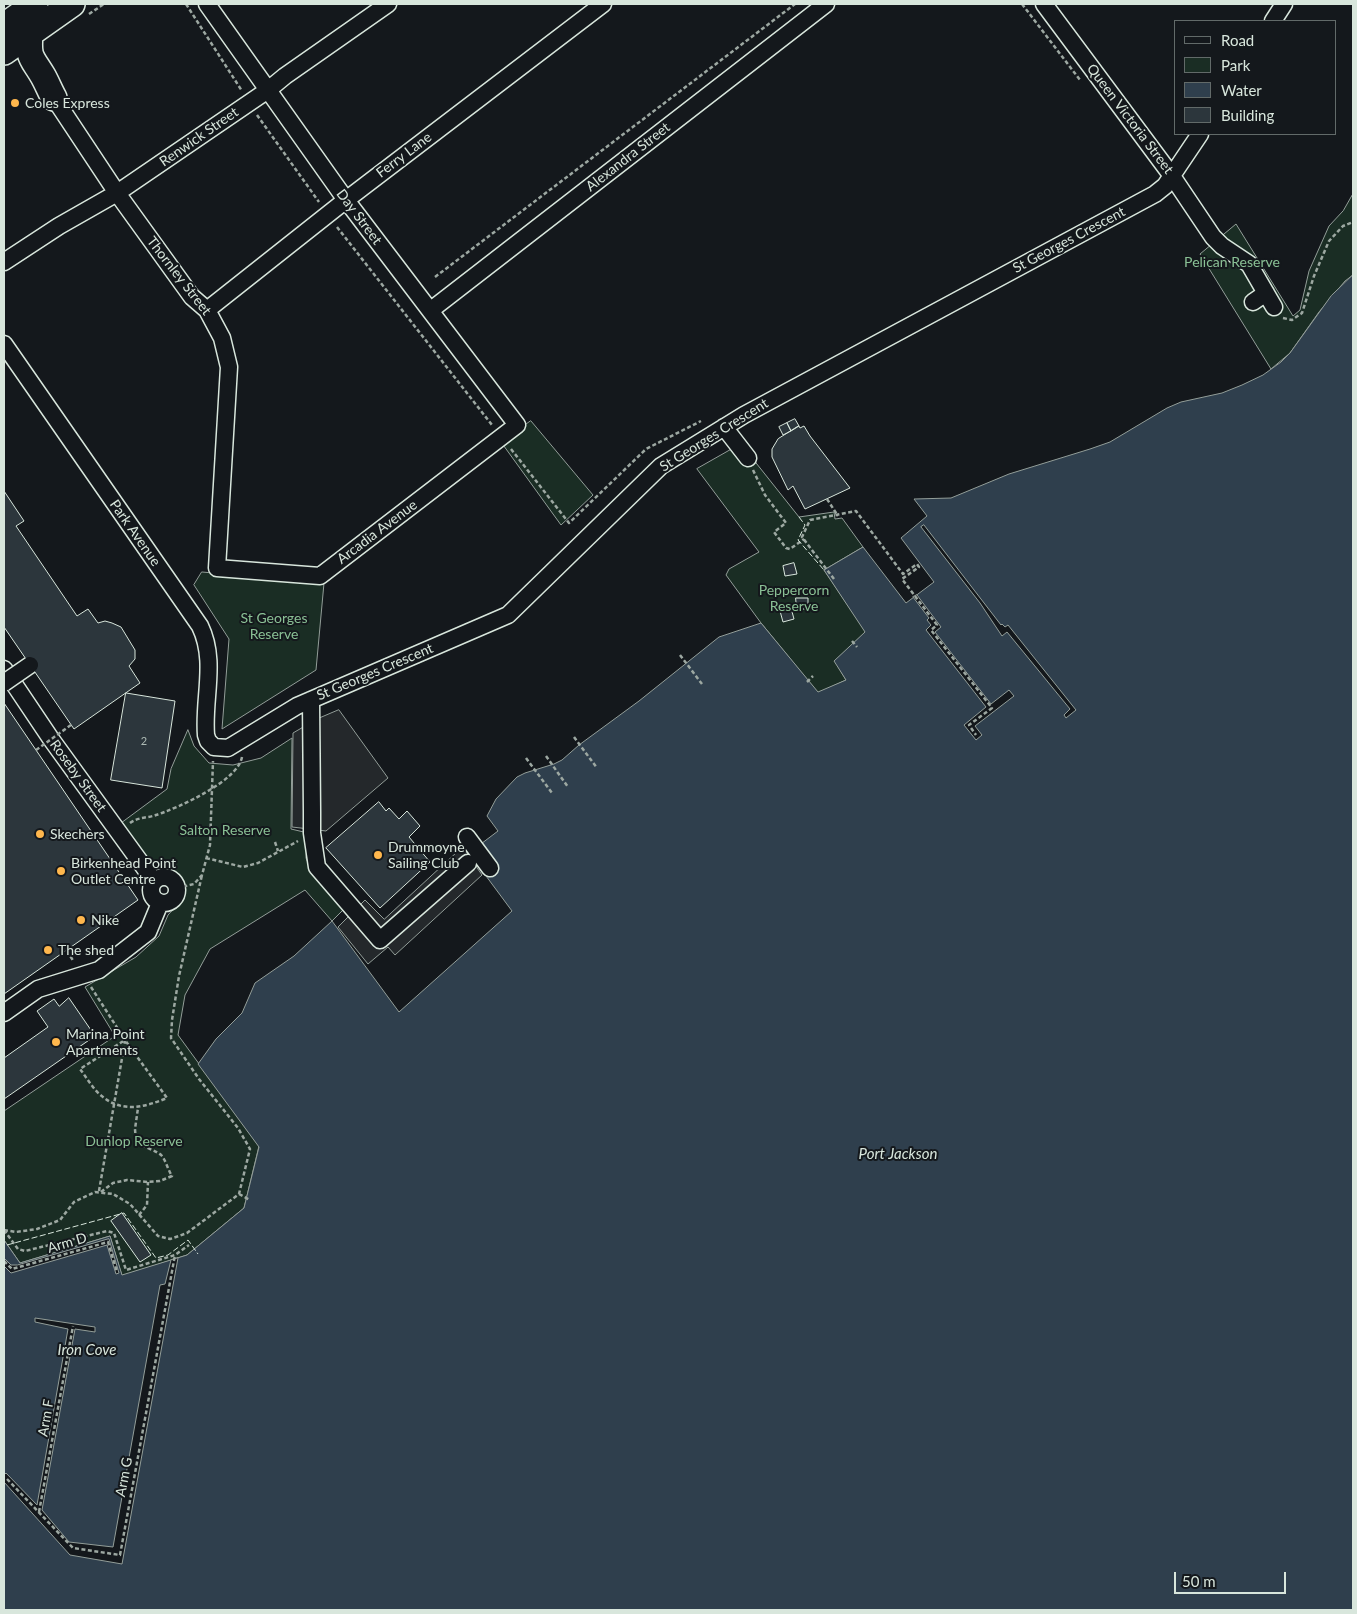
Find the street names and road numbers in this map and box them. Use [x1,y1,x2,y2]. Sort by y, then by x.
street label: Queen Victoria Street [1083,61,1177,177]
street label: Renwick Street [156,104,242,170]
street label: Alexandra Street [583,119,673,195]
street label: Ferry Lane [373,129,435,181]
street label: Day Street [333,186,385,248]
street label: St Georges Crescent [1010,203,1128,277]
street label: Thornley Street [143,233,215,319]
street label: St Georges Crescent [657,395,771,475]
street label: Arcadia Avenue [334,496,420,568]
street label: Park Avenue [106,497,164,569]
street label: St Georges Crescent [314,640,436,704]
street label: Roseby Street [46,737,110,815]
street label: Arm D [45,1229,89,1257]
street label: Arm F [34,1398,58,1438]
street label: Arm G [112,1456,136,1498]

